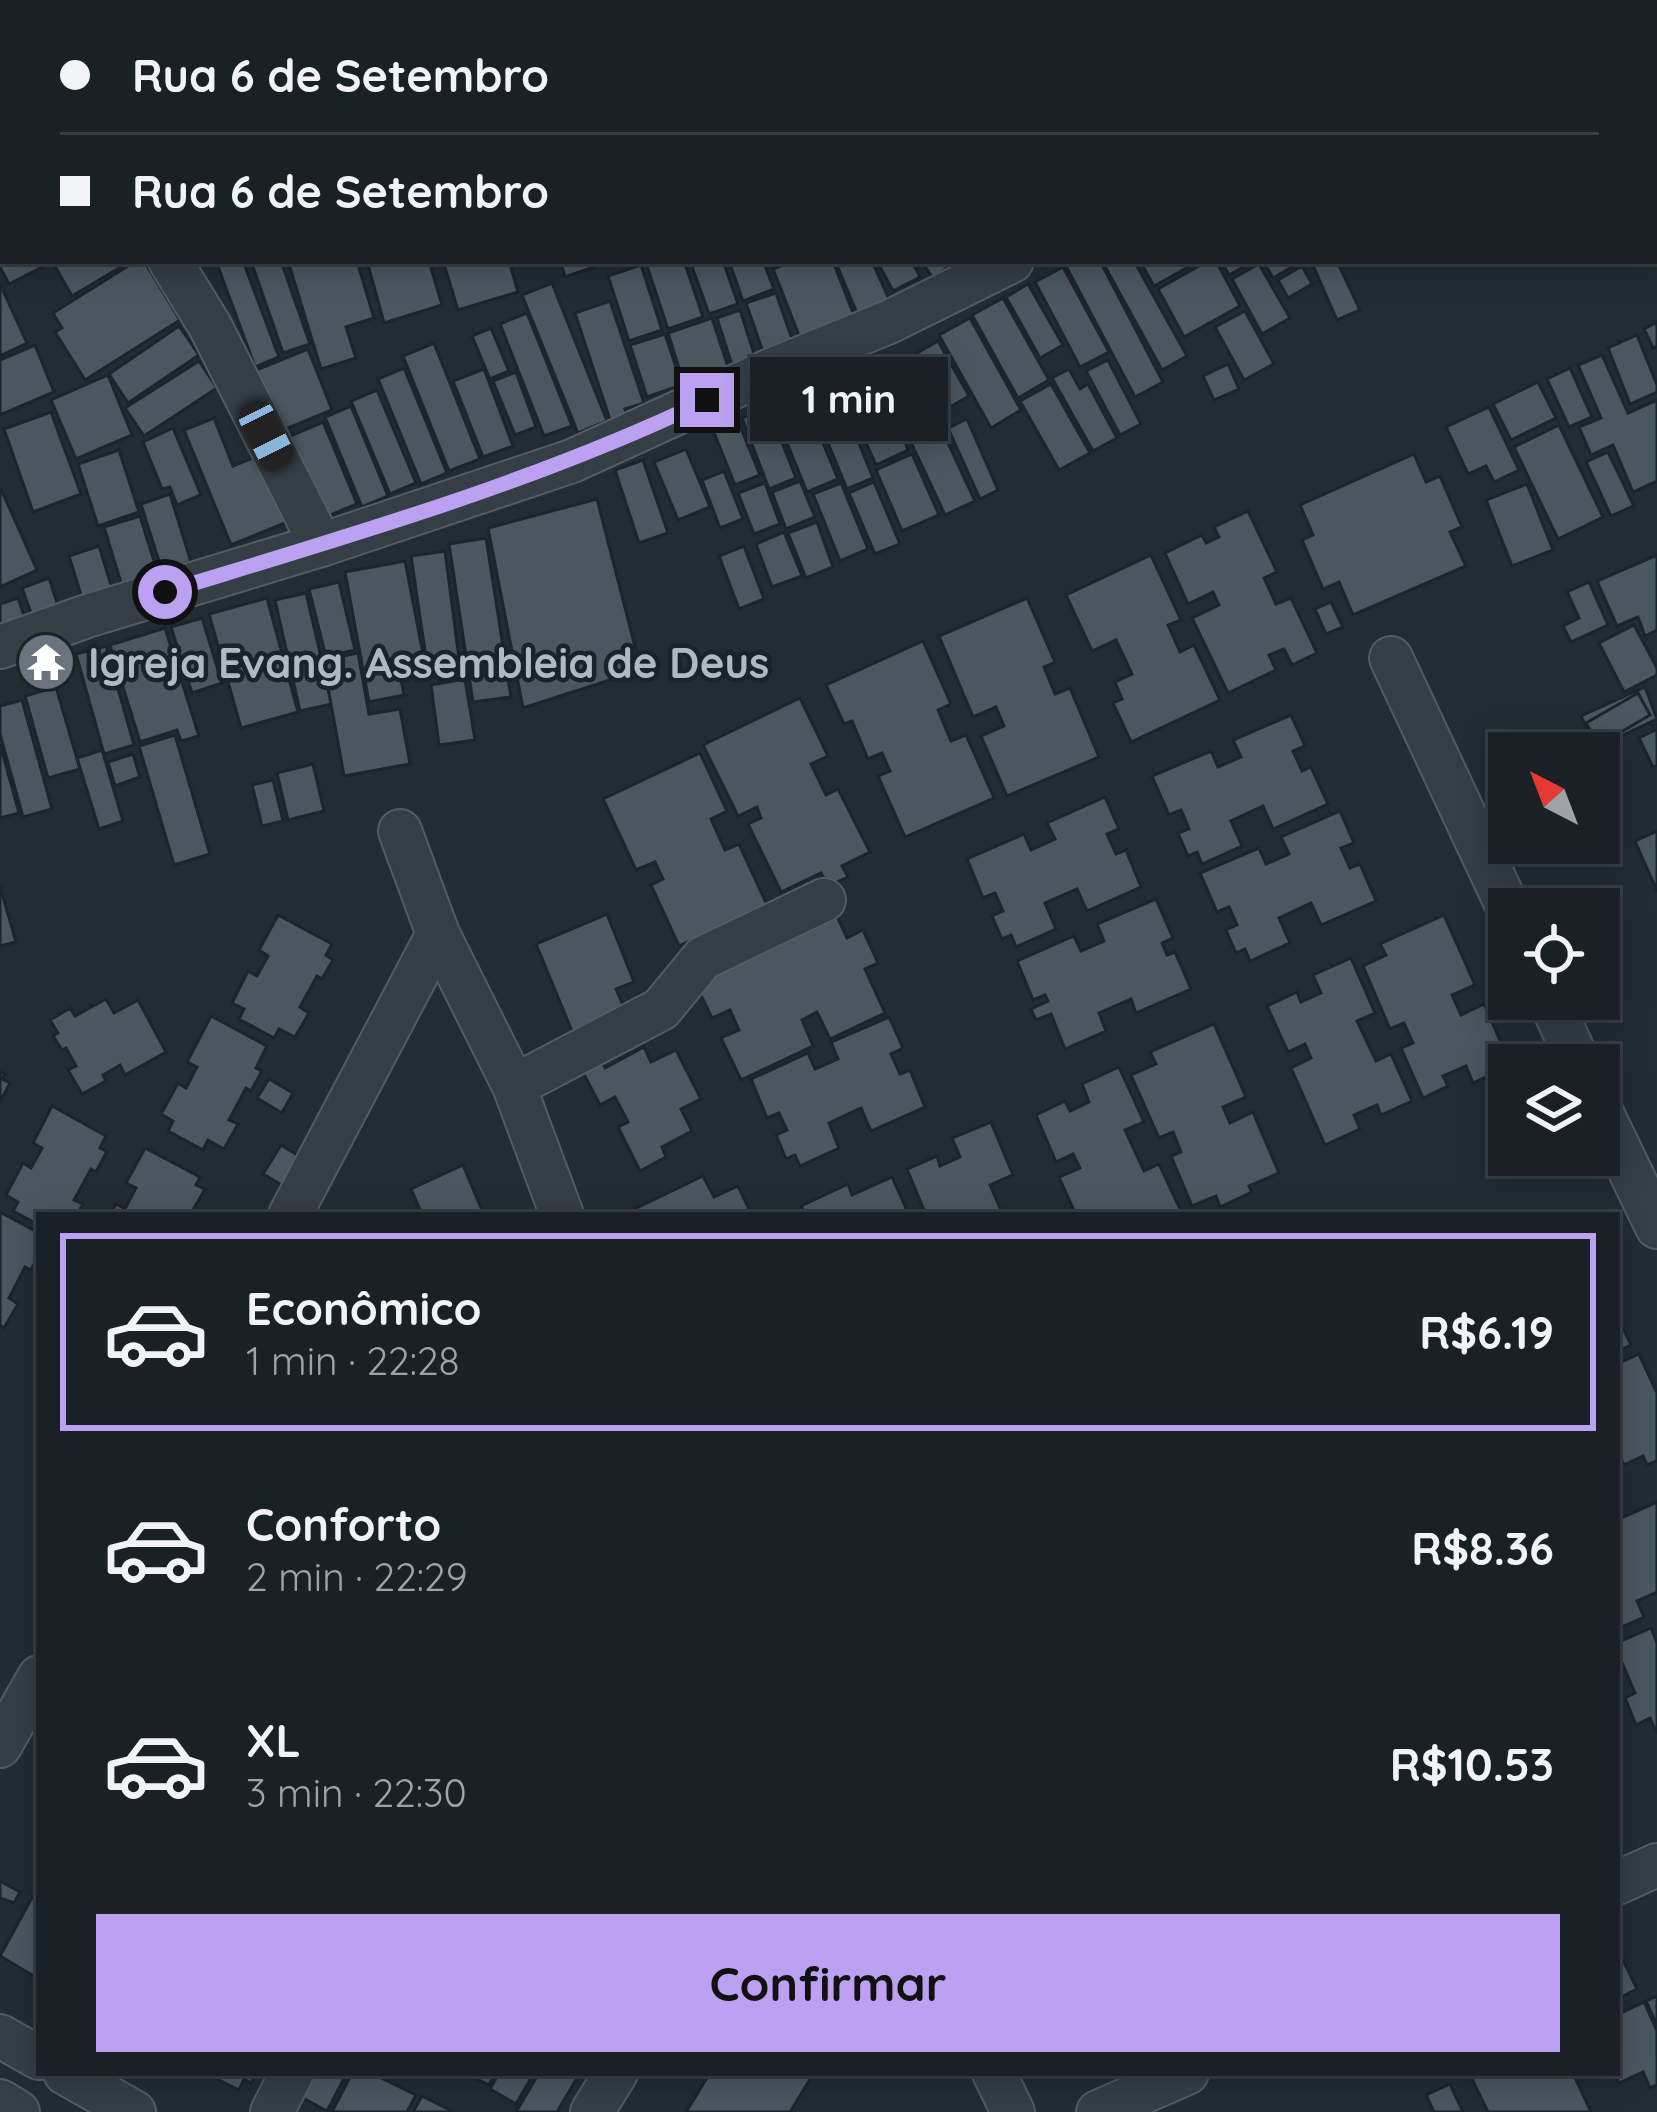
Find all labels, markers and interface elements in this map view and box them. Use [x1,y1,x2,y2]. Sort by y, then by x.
text: Rua 6 de Setembro [132,47,549,103]
text: Rua 6 de Setembro [132,163,549,219]
callout: 1 min [749,358,947,442]
route end [680,373,734,427]
text: 1 min [802,374,896,423]
car [234,395,298,475]
route start [138,565,192,619]
temple icon: Igreja Evang. Assembleia de Deus [15,631,77,693]
place label: Igreja Evang. Assembleia de Deus [88,636,769,689]
north arrow [1488,732,1620,864]
map controls [1488,732,1620,1176]
button: locate [1488,888,1620,1020]
button: layers [1488,1044,1620,1176]
icon: car [102,1278,210,1386]
text: Econômico [246,1280,482,1336]
text: R$6.19 [1419,1304,1554,1360]
text: 1 min · 22:28 [246,1336,460,1385]
icon: car [102,1494,210,1602]
text: Conforto [246,1496,441,1552]
text: R$8.36 [1411,1520,1554,1576]
text: 2 min · 22:29 [246,1552,467,1601]
icon: car [102,1710,210,1818]
text: XL [246,1712,301,1768]
text: R$10.53 [1390,1736,1554,1792]
text: 3 min · 22:30 [246,1768,467,1817]
button: Confirmar [96,1914,1560,2052]

